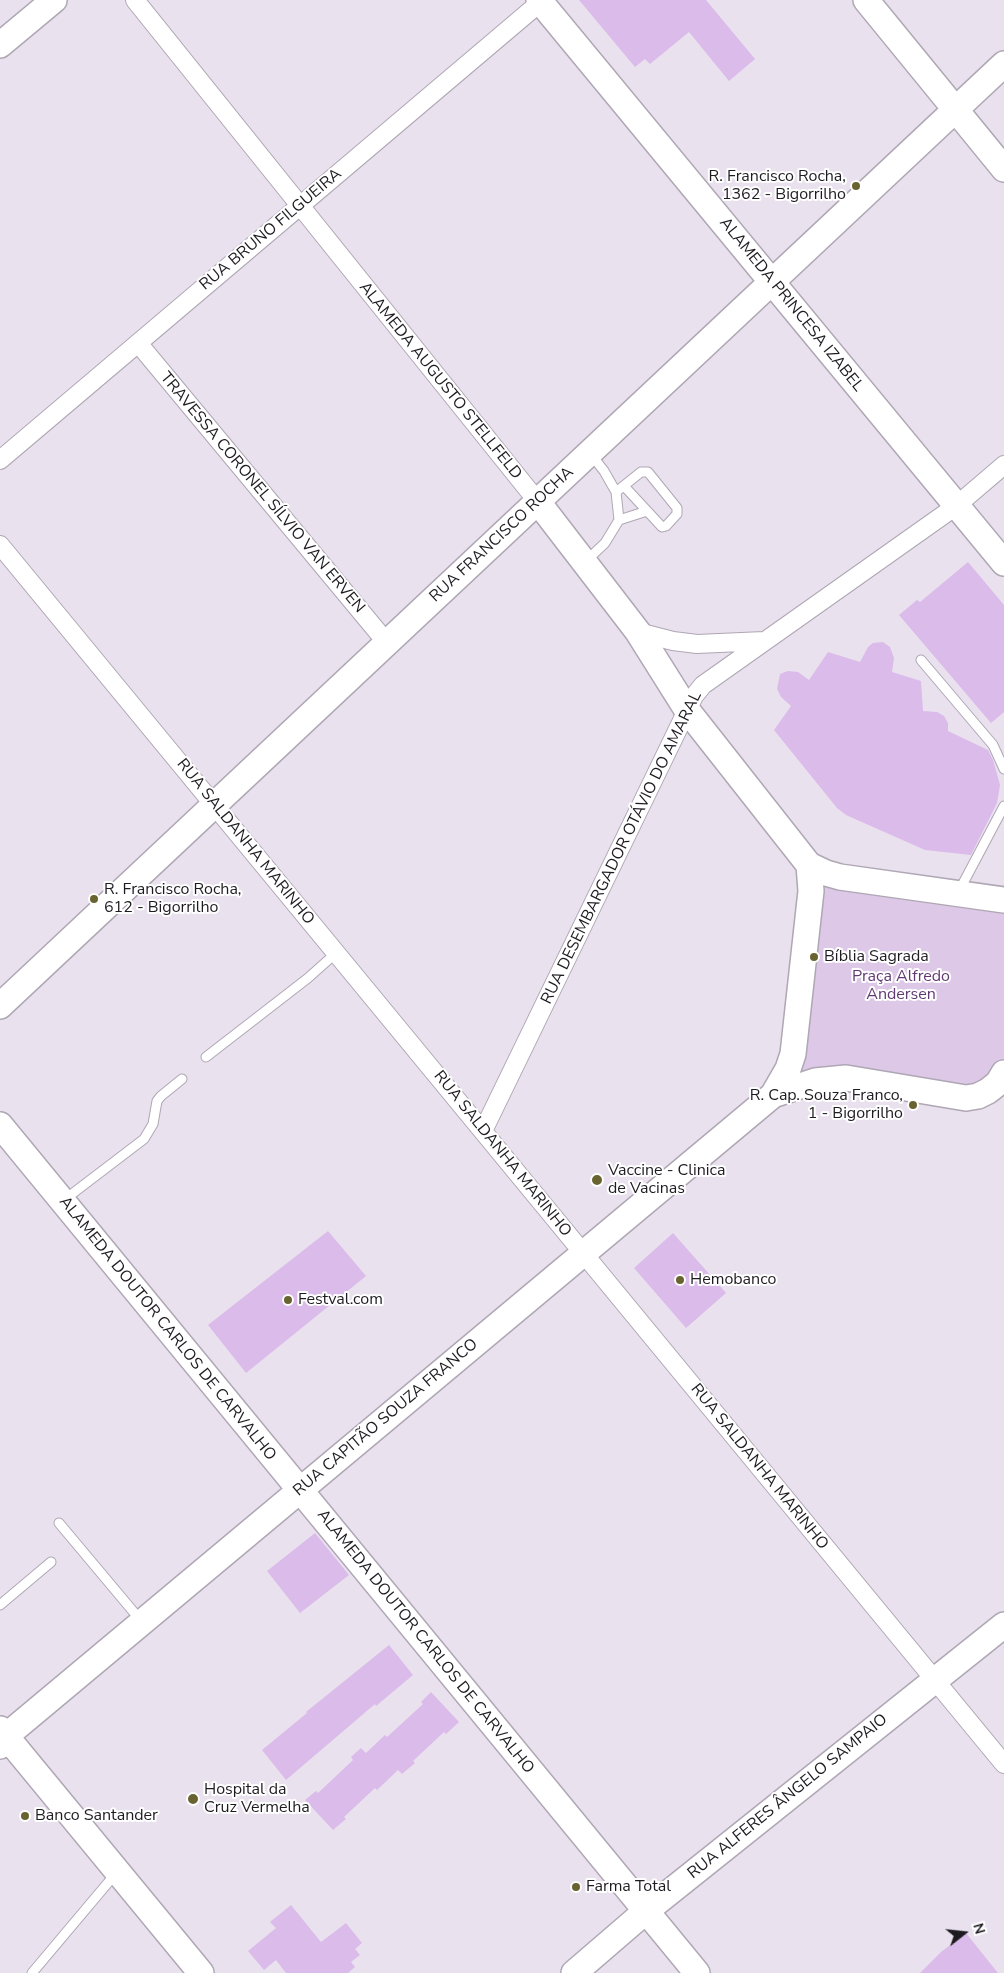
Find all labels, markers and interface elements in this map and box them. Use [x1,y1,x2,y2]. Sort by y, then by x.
street label: RUA BRUNO FILGUEIRA [196,165,346,295]
place label: R. Francisco Rocha, 1362 - Bigorrilho [708,167,846,205]
marker: R. Francisco Rocha, 1362 - Bigorrilho [850,180,862,192]
street label: ALAMEDA PRINCESA IZABEL [715,214,867,396]
street label: ALAMEDA AUGUSTO STELLFELD [354,279,526,483]
street label: TRAVESSA CORONEL SÍLVIO VAN ERVEN [155,369,369,617]
street label: RUA FRANCISCO ROCHA [426,463,578,607]
street label: RUA DESEMBARGADOR OTÁVIO DO AMARAL [538,688,706,1008]
street label: RUA SALDANHA MARINHO [172,755,318,929]
place label: R. Francisco Rocha, 612 - Bigorrilho [104,880,242,918]
marker: R. Francisco Rocha, 612 - Bigorrilho [88,893,100,905]
place label: Bíblia Sagrada [824,947,929,967]
marker: Bíblia Sagrada [808,951,820,963]
park label: Praça Alfredo Andersen [852,967,950,1005]
street label: RUA SALDANHA MARINHO [429,1067,575,1241]
place label: R. Cap. Souza Franco, 1 - Bigorrilho [750,1086,903,1124]
marker: R. Cap. Souza Franco, 1 - Bigorrilho [907,1099,919,1111]
place label: Vaccine - Clinica de Vacinas [608,1161,725,1199]
marker: Vaccine - Clinica de Vacinas [590,1173,604,1187]
street label: ALAMEDA DOUTOR CARLOS DE CARVALHO [54,1193,280,1465]
place label: Hemobanco [690,1270,776,1290]
marker: Hemobanco [674,1274,686,1286]
place label: Festval.com [298,1290,383,1310]
marker: Festval.com [282,1294,294,1306]
street label: RUA CAPITÃO SOUZA FRANCO [290,1335,482,1501]
street label: RUA SALDANHA MARINHO [686,1380,832,1554]
street label: ALAMEDA DOUTOR CARLOS DE CARVALHO [312,1506,538,1778]
street label: RUA ALFERES ÂNGELO SAMPAIO [684,1710,892,1884]
place label: Hospital da Cruz Vermelha [204,1780,310,1818]
marker: Hospital da Cruz Vermelha [186,1792,200,1806]
place label: Banco Santander [35,1806,158,1826]
marker: Banco Santander [19,1810,31,1822]
place label: Farma Total [586,1877,671,1897]
marker: Farma Total [570,1881,582,1893]
north arrow [939,1908,989,1958]
text: N [968,1921,989,1936]

